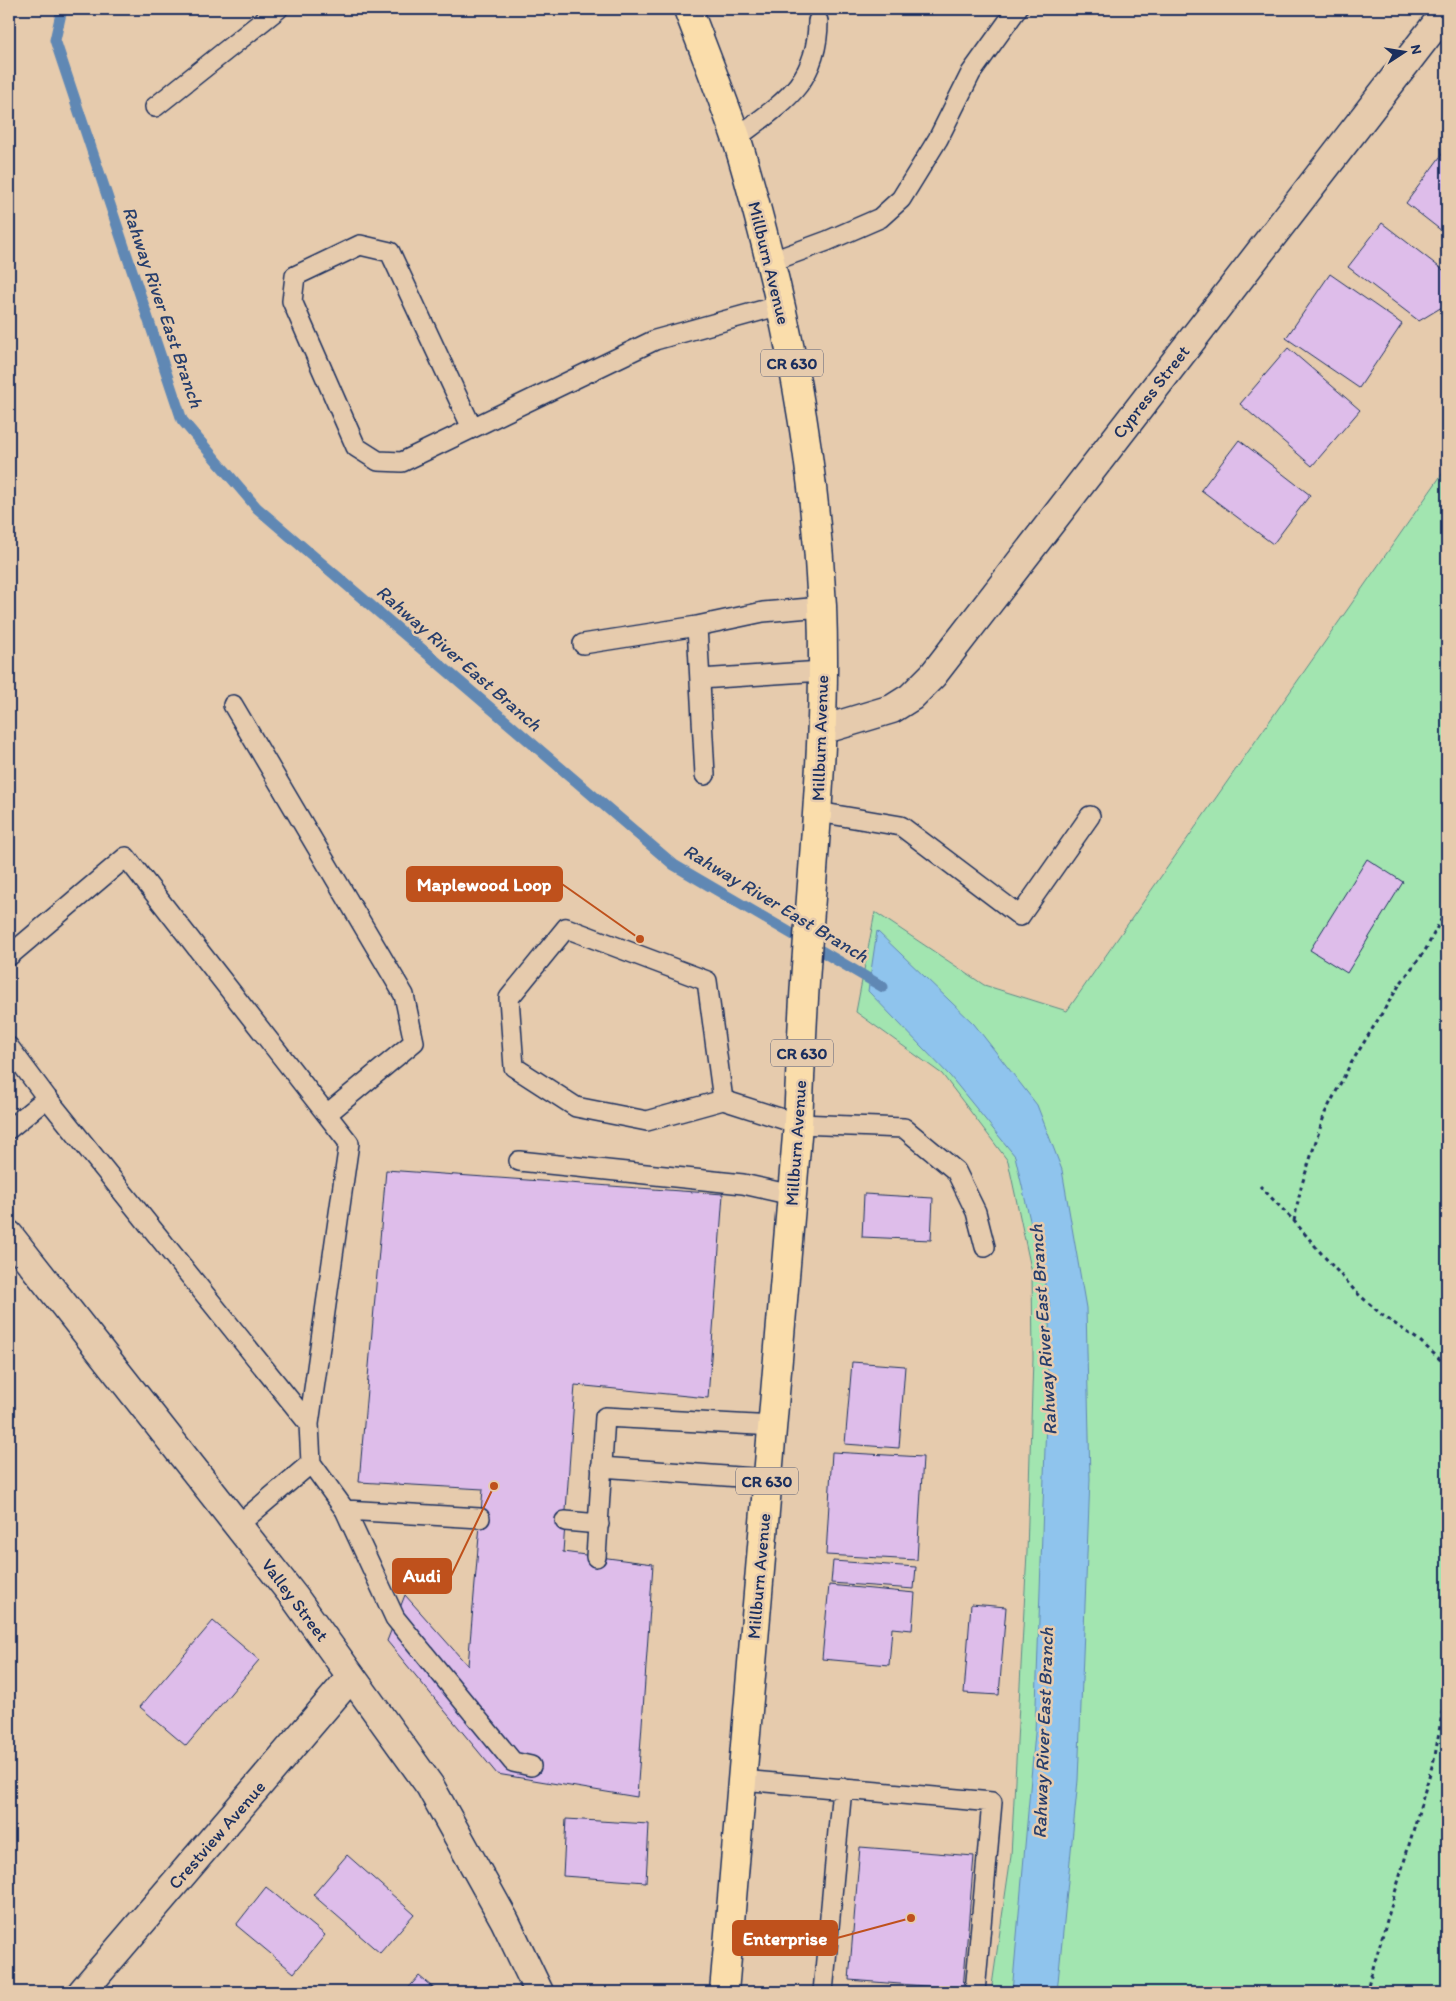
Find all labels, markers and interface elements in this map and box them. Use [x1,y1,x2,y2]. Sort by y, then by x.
north arrow [1378,28,1428,78]
text: N [1407,43,1426,56]
street label: Millburn Avenue [743,199,795,327]
water label: Rahway River East Branch [118,203,208,411]
street label: Cypress Street [1108,341,1194,443]
road number: CR 630 [761,349,823,376]
water label: Rahway River East Branch [372,580,546,736]
street label: Millburn Avenue [807,675,833,801]
water label: Rahway River East Branch [680,839,873,967]
callout: Maplewood Loop [407,867,562,901]
text: Maplewood Loop [417,873,551,896]
road number: CR 630 [771,1040,833,1066]
street label: Millburn Avenue [781,1079,811,1207]
water label: Rahway River East Branch [1024,1224,1062,1436]
road number: CR 630 [736,1468,798,1494]
street label: Millburn Avenue [743,1512,775,1640]
street label: Valley Street [257,1554,333,1646]
callout: Audi [393,1559,451,1593]
text: Audi [402,1564,441,1587]
water label: Rahway River East Branch [1028,1627,1058,1839]
street label: Crestview Avenue [164,1776,270,1894]
callout: Enterprise [733,1921,837,1955]
text: Enterprise [743,1927,827,1950]

